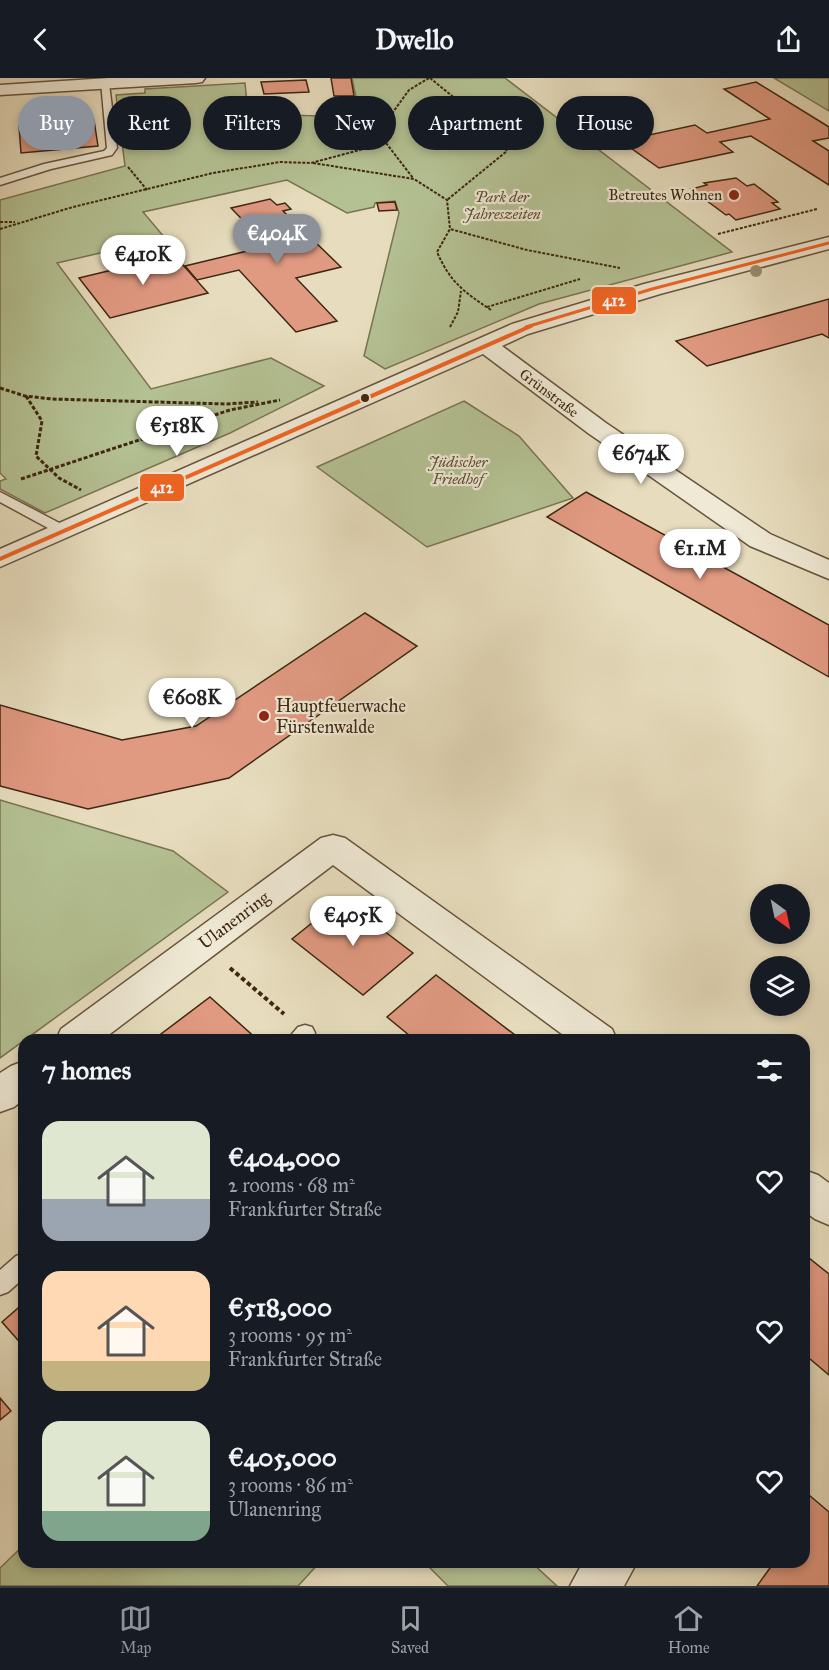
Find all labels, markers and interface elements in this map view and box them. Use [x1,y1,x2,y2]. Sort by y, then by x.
icon: back [24,23,57,56]
text: Dwello [375,23,454,56]
icon: share [772,23,805,56]
chip: Buy [18,96,95,150]
chip: Rent [107,96,191,150]
chip: Filters [203,96,302,150]
chip: New [314,96,396,150]
chip: Apartment [408,96,544,150]
chip: House [556,96,654,150]
place label: Betreutes Wohnen [608,186,722,204]
park label: Park der Jahreszeiten [462,188,541,223]
marker: Betreutes Wohnen [727,188,741,202]
pin: €404K [235,214,319,265]
text: €404K [247,221,307,245]
pin: €410K [101,235,185,286]
text: €410K [115,242,171,266]
line badge: 412 [591,286,637,315]
text: 412 [602,291,627,311]
street label: Grünstraße [516,365,582,421]
unlabelled marker [359,392,371,404]
pin: €518K [135,406,219,457]
text: €518K [150,413,204,437]
pin: €674K [599,434,683,485]
text: €674K [612,441,670,465]
park label: Jüdischer Friedhof [428,453,488,488]
line badge: 412 [139,473,185,502]
text: 412 [150,478,175,498]
pin: €1.1M [658,529,742,580]
text: €1.1M [674,536,726,560]
pin: €608K [150,678,234,729]
text: €608K [163,685,221,709]
place label: Hauptfeuerwache Fürstenwalde [276,695,406,738]
marker: Hauptfeuerwache Fürstenwalde [257,709,271,723]
north arrow [750,884,810,944]
map controls [750,884,810,1016]
street label: Ulanenring [194,886,275,955]
pin: €405K [311,896,395,947]
text: €405K [324,903,382,927]
button: layers [750,956,810,1016]
text: 7 homes [42,1054,131,1086]
icon: filters [753,1054,786,1087]
text: €404,000 [228,1141,341,1173]
icon: home [90,1145,162,1217]
icon: heart [753,1165,786,1198]
text: 2 rooms · 68 m² [228,1173,355,1197]
text: Frankfurter Straße [228,1197,382,1221]
text: €518,000 [228,1291,332,1323]
icon: home [90,1295,162,1367]
icon: heart [753,1315,786,1348]
text: 3 rooms · 95 m² [228,1323,352,1347]
text: Frankfurter Straße [228,1347,382,1371]
text: €405,000 [228,1441,337,1473]
icon: home [90,1445,162,1517]
icon: heart [753,1465,786,1498]
text: 3 rooms · 86 m² [228,1473,353,1497]
text: Ulanenring [228,1497,321,1521]
tab: Map [119,1602,152,1657]
tab: Saved [391,1602,429,1657]
tab: Home [668,1602,710,1657]

